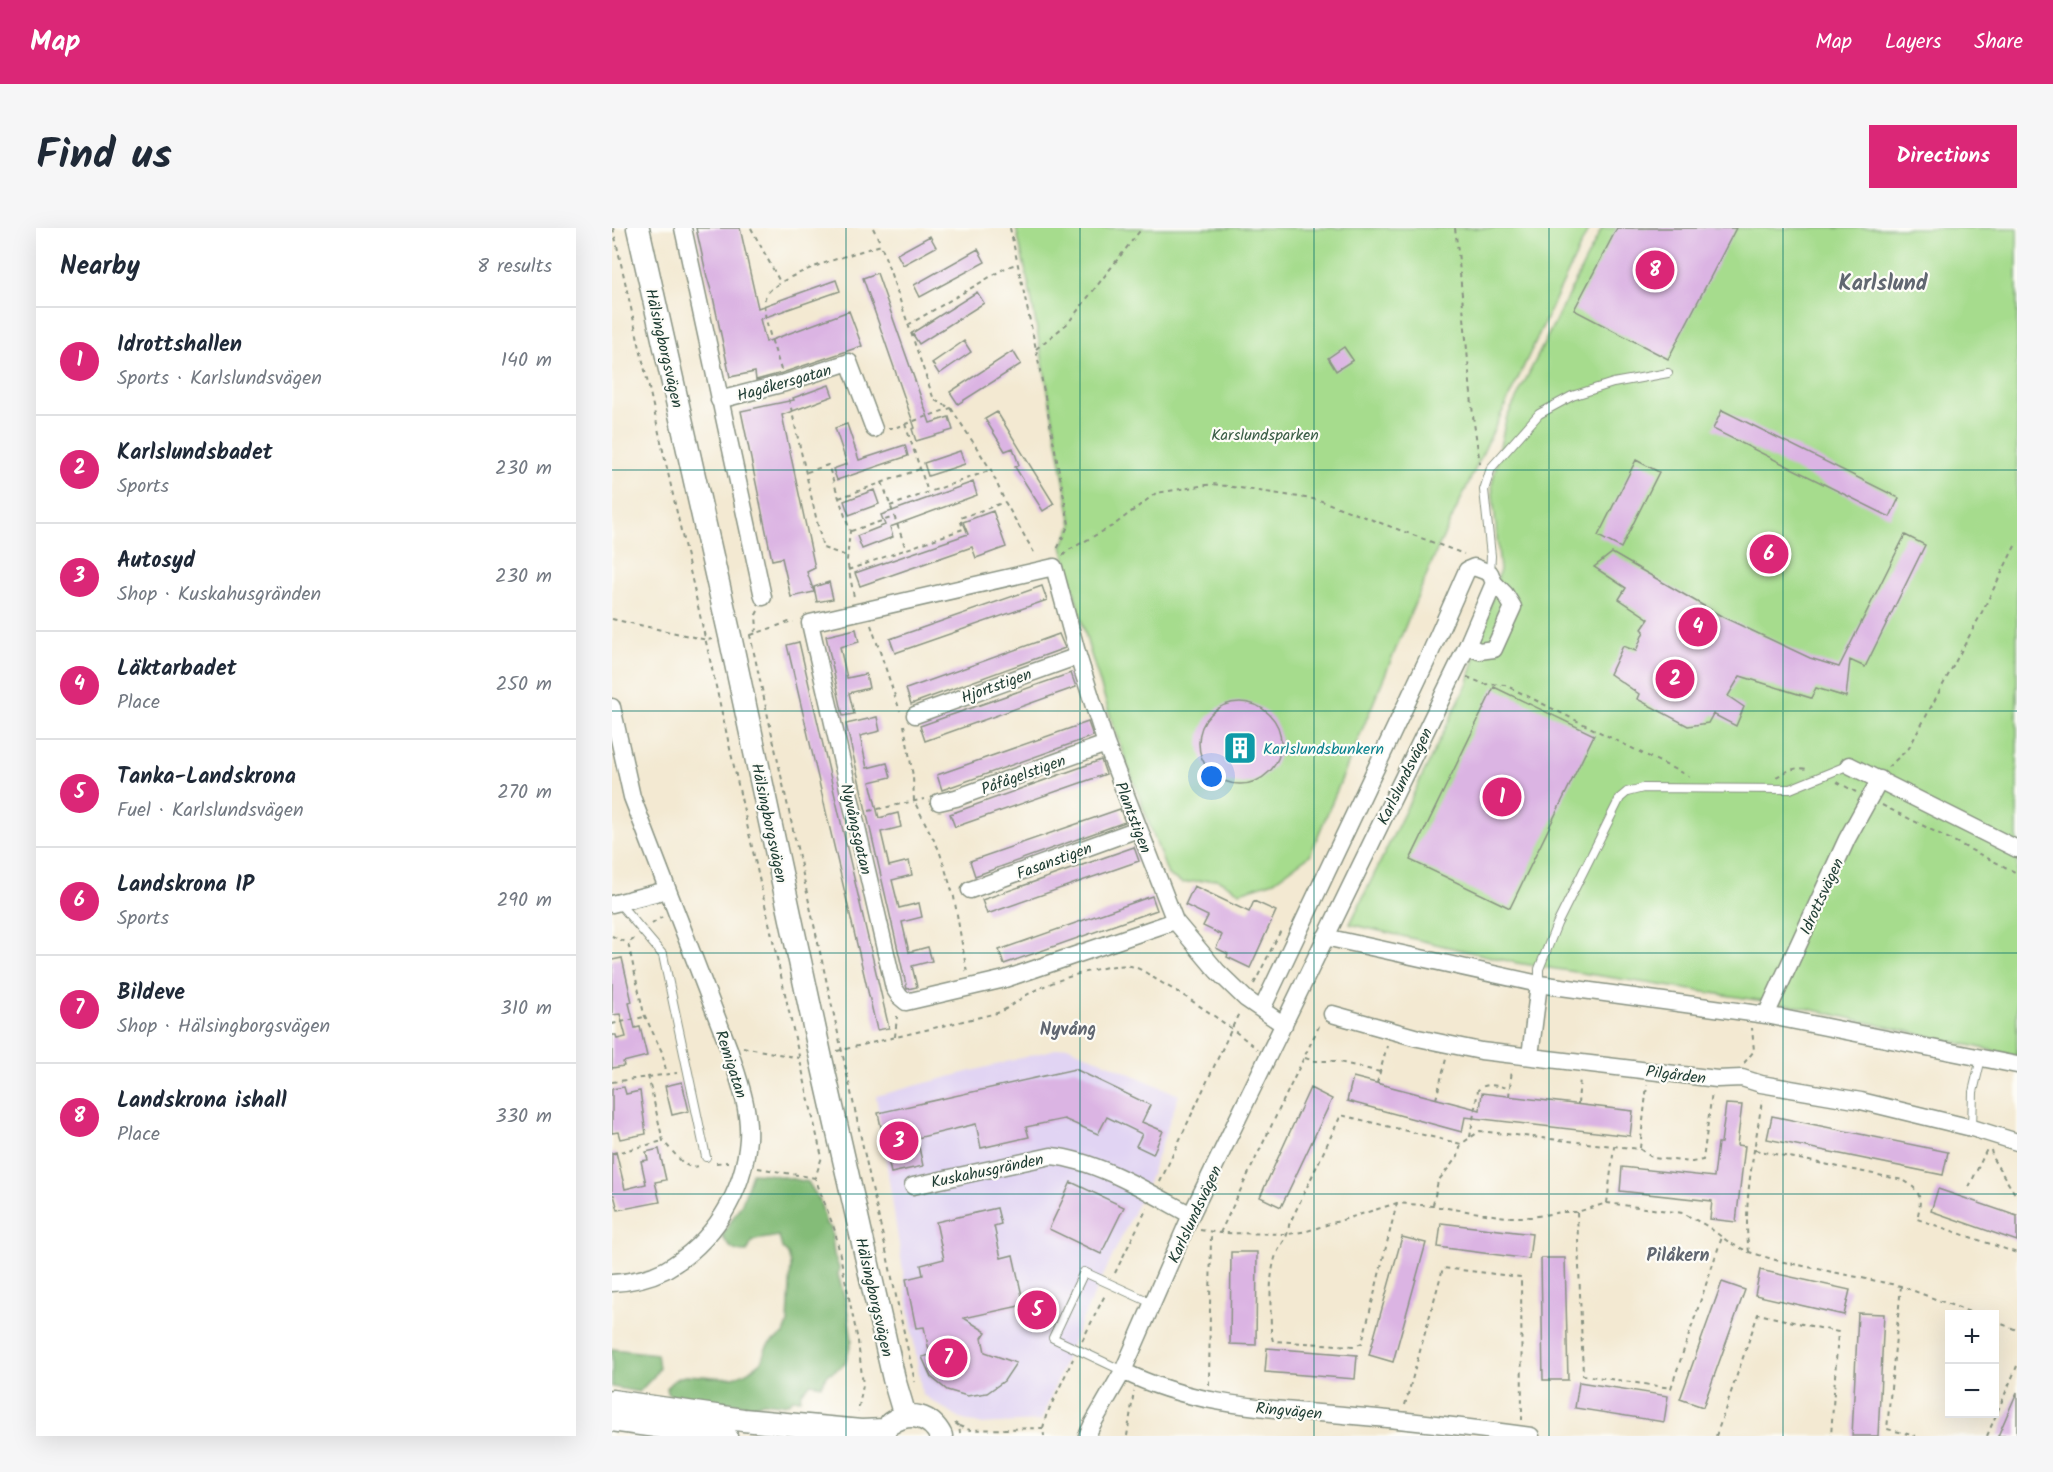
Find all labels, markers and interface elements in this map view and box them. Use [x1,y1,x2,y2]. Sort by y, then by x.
text: Map [30,20,81,65]
text: Map [1815,26,1852,59]
text: Layers [1885,26,1941,59]
text: Share [1974,26,2023,59]
text: Find us [36,123,172,190]
button: Directions [1869,125,2017,188]
text: Nearby [60,246,140,288]
pin: 8 [1636,248,1674,292]
text: 8 results [477,251,552,283]
district label: Karlslund [1838,267,1929,302]
street label: Hälsingborgsvägen [638,286,689,411]
text: Idrottshallen [117,328,242,363]
text: 1 [76,345,83,377]
text: 140 m [501,345,552,377]
street label: Hagåkersgatan [734,358,835,409]
text: Sports · Karlslundsvägen [117,363,322,395]
park label: Karslundsparken [1211,423,1319,448]
text: Karlslundsbadet [117,436,273,471]
text: 2 [74,453,85,485]
text: 230 m [495,453,552,485]
text: Sports [117,471,169,503]
pin: 6 [1750,532,1788,576]
text: Autosyd [117,544,195,579]
text: 3 [74,561,85,593]
text: 230 m [495,561,552,593]
text: Shop · Kuskahusgränden [117,579,321,611]
pin: 4 [1678,604,1718,650]
text: Läktarbadet [117,652,237,687]
pin: 2 [1656,656,1694,702]
street label: Hjortstigen [958,662,1035,711]
text: 4 [74,669,85,701]
text: 250 m [496,669,552,701]
text: Place [117,687,160,719]
street label: Karlslundsvägen [1371,724,1440,830]
building icon: Karlslundsbunkern [1222,730,1258,766]
place label: Karlslundsbunkern [1263,737,1384,762]
street label: Påfågelstigen [978,748,1069,802]
text: Tanka-Landskrona [117,760,296,795]
street label: Hälsingborgsvägen [744,761,793,886]
your location [1197,762,1226,791]
pin: 1 [1482,774,1522,820]
text: 5 [74,777,85,809]
text: 270 m [497,777,552,809]
street label: Plantstigen [1107,778,1158,857]
street label: Nyvångsgatan [833,781,878,877]
text: Fuel · Karlslundsvägen [117,795,304,827]
street label: Fasanstigen [1013,836,1096,887]
street label: Idrottsvägen [1794,854,1851,939]
text: Landskrona IP [117,868,254,903]
text: 6 [74,885,85,917]
text: 290 m [497,885,552,917]
text: Sports [117,903,169,935]
text: Bildeve [117,976,185,1011]
text: 7 [75,993,84,1025]
text: 310 m [500,993,552,1025]
text: Shop · Hälsingborgsvägen [117,1011,330,1043]
district label: Nyvång [1040,1016,1096,1045]
street label: Remigatan [708,1027,753,1102]
street label: Pilgården [1644,1059,1707,1092]
text: Landskrona ishall [117,1084,287,1119]
text: 8 [74,1101,85,1133]
text: 330 m [495,1101,552,1133]
pin: 3 [880,1118,918,1164]
text: Place [117,1119,160,1151]
street label: Kuskahusgränden [929,1147,1046,1196]
street label: Karlslundsvägen [1162,1162,1229,1268]
street label: Hälsingborgsvägen [848,1235,899,1360]
district label: Pilåkern [1647,1242,1709,1271]
pin: 5 [1018,1288,1056,1332]
map controls [1945,1310,1999,1418]
button: + [1945,1310,1999,1364]
pin: 7 [928,1336,968,1380]
button: − [1945,1364,1999,1418]
street label: Ringvägen [1254,1396,1323,1427]

